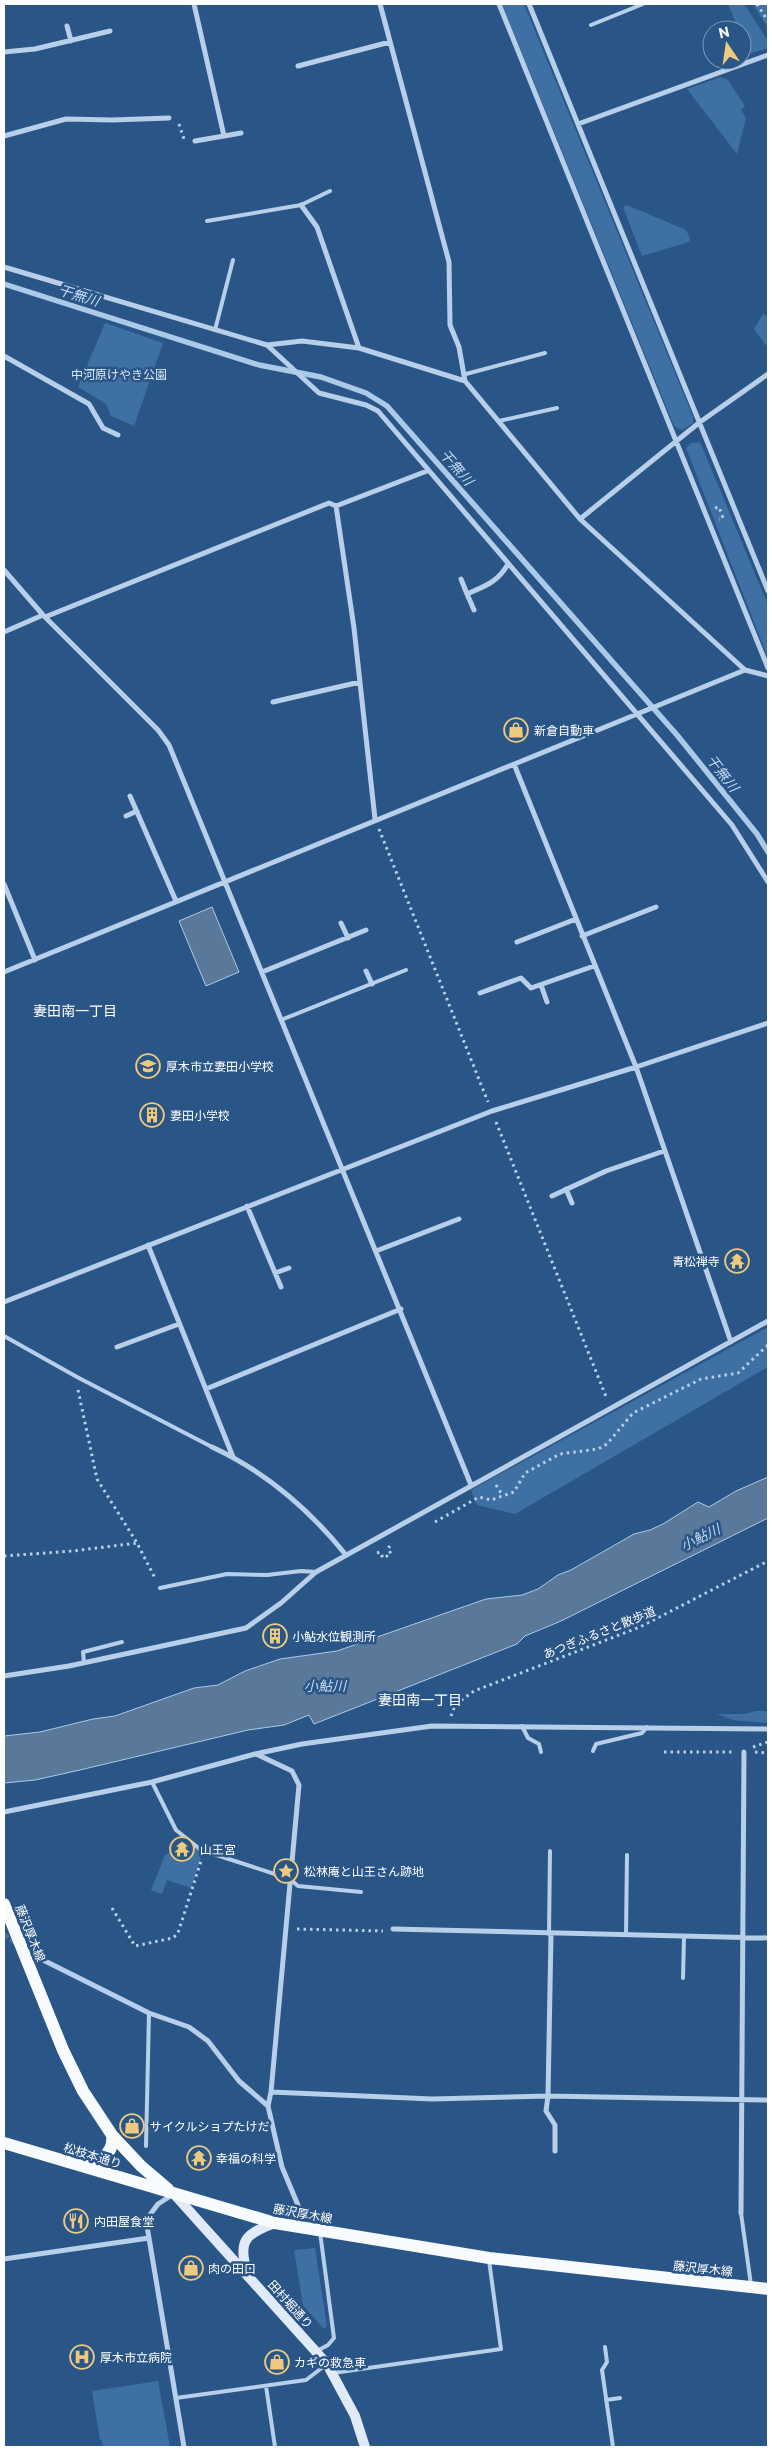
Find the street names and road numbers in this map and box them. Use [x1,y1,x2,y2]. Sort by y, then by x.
street label: あつぎふるさと散歩道 [541,1603,657,1661]
street label: 藤沢厚木線 [13,1903,49,1963]
street label: 松枝本通り [62,2140,124,2170]
street label: 藤沢厚木線 [272,2201,334,2225]
street label: 藤沢厚木線 [672,2258,734,2278]
street label: 田村堀通り [266,2277,316,2331]

